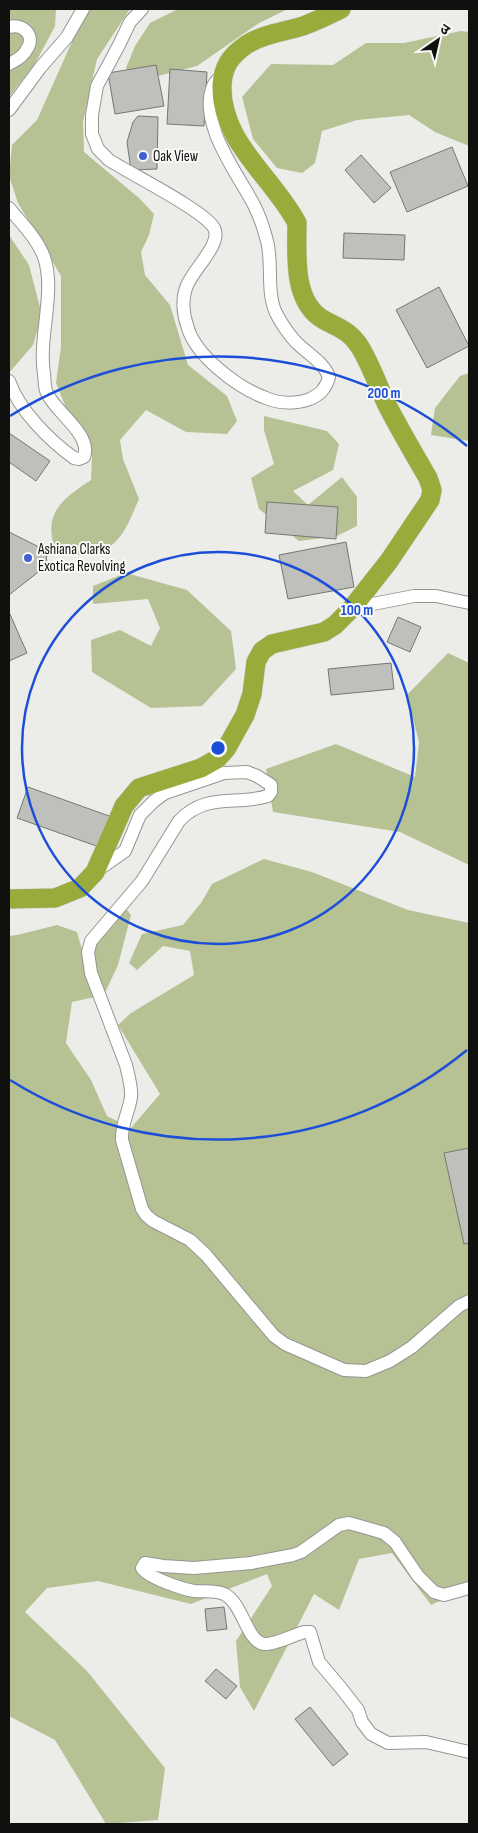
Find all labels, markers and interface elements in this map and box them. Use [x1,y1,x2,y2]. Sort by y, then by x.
north arrow [413,15,463,65]
text: उ [437,20,454,39]
place label: Oak View [153,147,199,166]
marker: Oak View [137,150,149,162]
text: 200 m [367,384,401,403]
place label: Ashiana Clarks Exotica Revolving [37,540,125,576]
marker: Ashiana Clarks Exotica Revolving [22,552,34,564]
text: 100 m [341,601,373,620]
centre of rings [209,739,227,757]

